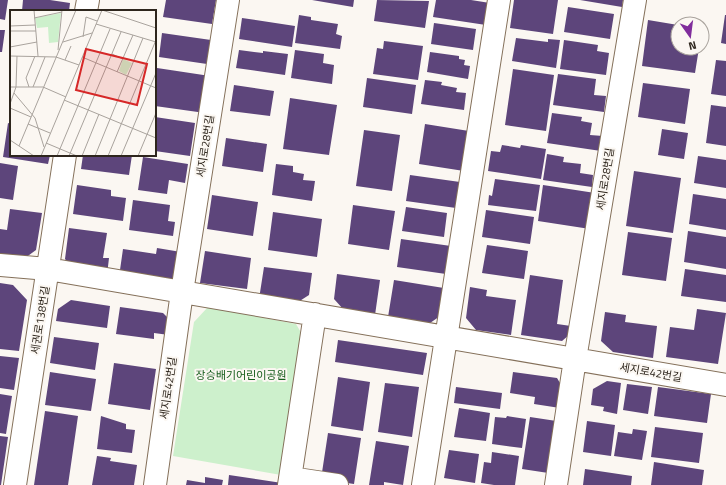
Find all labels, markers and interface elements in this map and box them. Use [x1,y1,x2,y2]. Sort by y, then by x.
inset map [10,10,156,156]
north arrow [670,16,710,56]
text: N [687,37,698,54]
street label: 세지로28번길 [192,114,218,178]
street label: 세지로28번길 [592,147,618,211]
street label: 세권로138번길 [27,285,53,355]
street label: 세지로42번길 [156,356,180,420]
street label: 세지로42번길 [619,359,683,385]
park label: 장승배기어린이공원 [195,367,287,383]

